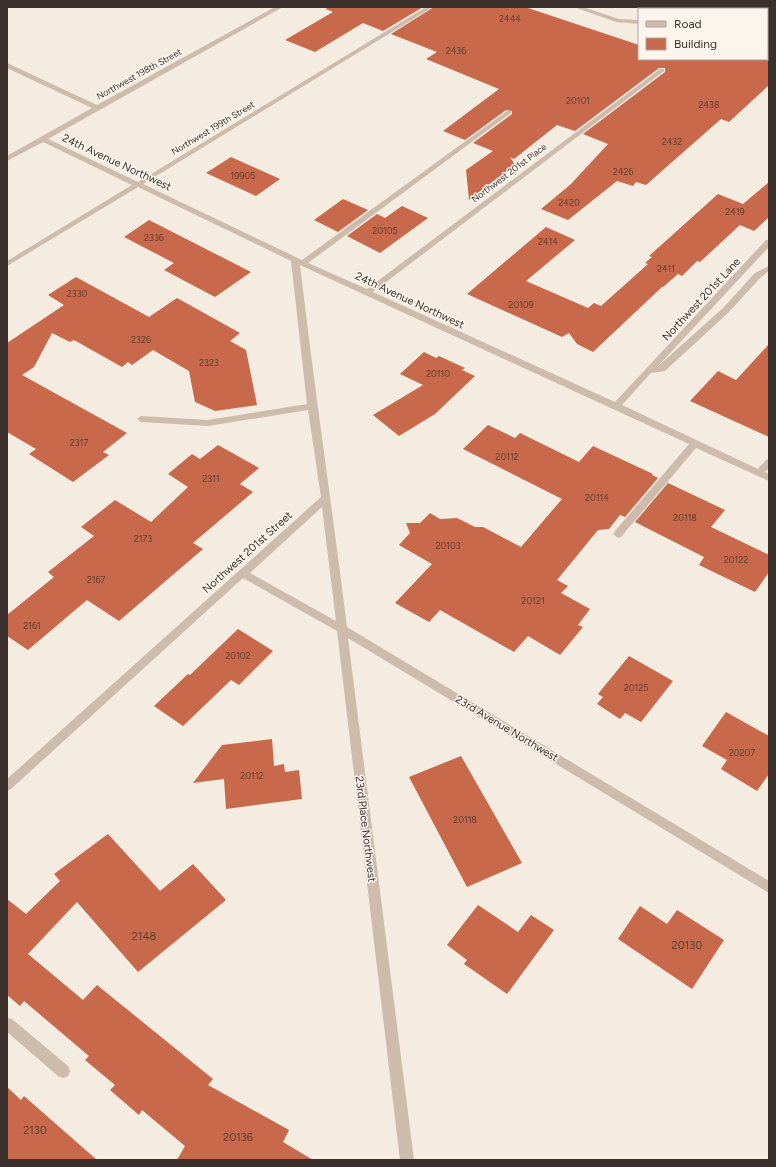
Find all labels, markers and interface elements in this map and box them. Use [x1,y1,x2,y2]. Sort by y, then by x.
legend [638,8,768,60]
house number: 2444 [499,13,521,24]
text: Road [674,17,702,31]
text: Building [674,37,717,51]
street label: Northwest 198th Street [94,45,184,102]
house number: 2436 [446,45,466,56]
house number: 20101 [566,95,590,106]
street label: Northwest 199th Street [169,98,257,157]
house number: 2438 [698,99,720,110]
street label: 24th Avenue Northwest [60,132,173,193]
house number: 2432 [662,136,682,147]
street label: Northwest 201st Place [469,141,548,204]
house number: 2426 [613,166,633,177]
house number: 19905 [231,170,255,181]
house number: 2420 [558,197,580,208]
house number: 2419 [725,206,745,217]
house number: 20105 [372,225,398,236]
house number: 2336 [144,232,164,243]
house number: 2414 [538,236,558,247]
street label: Northwest 201st Lane [660,255,743,343]
house number: 2411 [657,263,675,274]
street label: 24th Avenue Northwest [353,270,466,331]
house number: 2330 [67,288,88,299]
house number: 20109 [508,299,534,310]
house number: 2326 [131,334,151,345]
house number: 2323 [199,357,219,368]
house number: 20110 [426,368,450,379]
house number: 2317 [70,437,88,448]
house number: 20112 [495,451,519,462]
house number: 2311 [202,473,220,484]
house number: 20114 [585,492,609,503]
street label: Northwest 201st Street [200,509,295,596]
house number: 20118 [673,512,697,523]
house number: 2173 [134,533,152,544]
house number: 20103 [435,540,461,551]
house number: 20122 [724,554,748,565]
house number: 2167 [87,574,105,585]
house number: 20121 [521,595,545,606]
house number: 2161 [23,620,41,631]
house number: 20102 [225,650,251,661]
house number: 20125 [624,682,648,693]
street label: 23rd Avenue Northwest [453,693,560,764]
house number: 20207 [729,747,755,758]
house number: 20112 [240,770,264,781]
street label: 23rd Place Northwest [353,775,378,883]
house number: 20118 [453,814,477,825]
house number: 2148 [132,930,156,943]
house number: 20130 [672,939,702,952]
house number: 2130 [23,1124,47,1137]
house number: 20136 [223,1131,253,1144]

